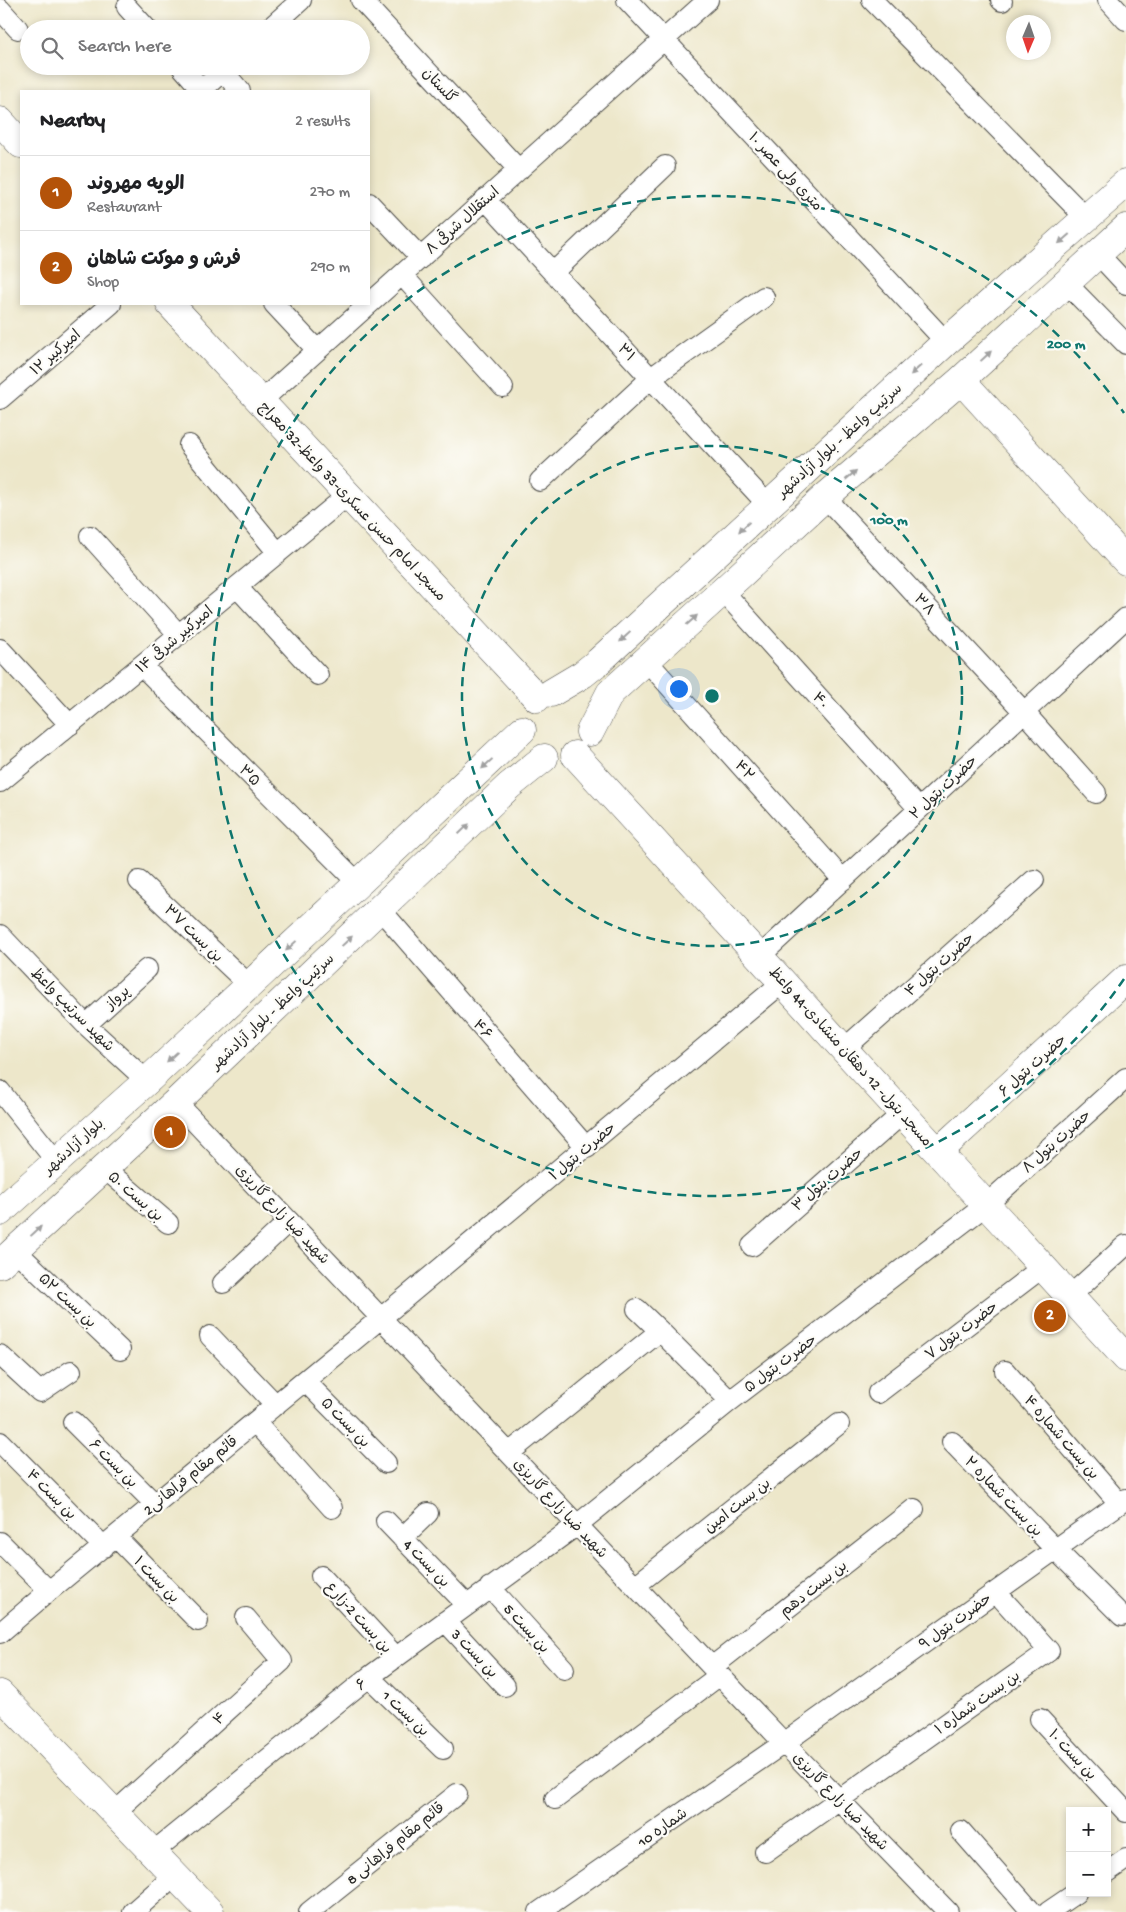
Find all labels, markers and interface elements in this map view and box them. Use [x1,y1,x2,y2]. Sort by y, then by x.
north arrow [1006,15,1051,60]
search box [20,20,370,75]
icon: search [38,34,66,62]
text: Search here [78,36,172,59]
street label: گلستان [418,64,461,108]
text: Nearby [40,110,105,135]
text: 2 results [295,113,350,132]
street label: ۱۰ متری ولی عصر [744,129,826,215]
text: الویه مهروند [87,174,184,197]
street label: استقلال شرقی ۸ [420,181,504,259]
text: 1 [53,184,59,203]
text: 270 m [310,184,350,203]
text: Restaurant [87,199,161,218]
one-way arrow [1058,233,1070,245]
text: فرش و موکت شاهان [87,249,241,272]
text: 2 [52,259,60,278]
text: 290 m [310,259,350,278]
text: Shop [87,274,119,293]
street label: امیرکبیر ۱۲ [27,327,85,380]
text: 200 m [1047,336,1086,354]
street label: ۳۱ [613,341,638,366]
one-way arrow [980,351,993,362]
one-way arrow [910,364,922,376]
street label: سرتیپ واعظ - بلوار آزادشهر [773,380,907,503]
street label: مسجد امام حسن عسکری-33 واعظ-32 معراج [254,399,449,606]
one-way arrow [844,469,857,480]
text: 100 m [869,512,908,530]
one-way arrow [739,521,751,533]
street label: ۳۸ [909,591,938,620]
street label: ۱۴ امیرکبیر شرقی [130,600,218,678]
one-way arrow [685,614,697,626]
one-way arrow [619,631,631,643]
your location [666,676,692,702]
centre of rings [703,687,721,705]
street label: ۴۰ [807,689,832,713]
street label: حضرت بتول ۲ [907,753,982,824]
street label: ۴۲ [730,757,757,785]
one-way arrow [481,758,493,770]
street label: ۳۵ [234,762,263,791]
one-way arrow [458,823,470,835]
street label: بن بست ۳۷ [159,902,226,967]
street label: حضرت بتول ۴ [902,930,979,1001]
one-way arrow [340,935,352,947]
one-way arrow [285,940,297,952]
street label: سرتیپ واعظ - بلوار آزادشهر [206,950,339,1075]
street label: مسجد بتول- 12 دهقان منشادی-44 واعظ [764,964,935,1151]
street label: شهید سرتیپ واعظ [26,965,117,1056]
street label: پرواز [102,983,134,1015]
street label: ۴۶ [468,1017,495,1044]
street label: حضرت بتول ۶ [996,1031,1071,1102]
one-way arrow [167,1051,179,1063]
street label: حضرت بتول ۸ [1019,1107,1095,1178]
pin: 1 [154,1113,186,1151]
street label: بلوار آزادشهر [39,1115,108,1180]
street label: حضرت بتول ۱ [546,1120,620,1186]
street label: حضرت بتول ۳ [789,1145,867,1216]
street label: شهید ضیا زارع گاریزی [231,1160,334,1269]
street label: بن بست ۵۰ [103,1169,166,1226]
one-way arrow [29,1225,41,1237]
street label: بن بست ۵۲ [34,1270,99,1333]
pin: 2 [1034,1297,1066,1335]
street label: حضرت بتول ۷ [922,1298,1002,1365]
street label: حضرت بتول ۵ [741,1331,821,1398]
street label: بن بست شماره ۴ [1019,1393,1102,1484]
street label: بن بست ۵ [316,1395,373,1452]
street label: 2قائم مقام فراهانی [140,1433,243,1521]
street label: بن بست ۶ [84,1436,141,1493]
street label: شهید ضیا زارع گاریزی [509,1454,612,1563]
street label: بن بست شماره ۲ [960,1454,1045,1541]
street label: بن بست ۴ [22,1467,79,1524]
street label: بن بست امین [701,1475,775,1538]
street label: بن بست 4 [398,1537,453,1592]
street label: بن بست ۱ [129,1553,182,1607]
street label: بن بست دهم [777,1558,852,1622]
street label: بن بست 2-زارع [321,1579,395,1658]
street label: حضرت بتول ۹ [916,1590,996,1655]
street label: بن بست 5 [499,1601,552,1658]
street label: بن بست 3 [446,1625,501,1683]
street label: بن بست شماره ۱ [932,1668,1024,1740]
street label: ۶ [353,1676,371,1695]
street label: بن بست 1 [377,1687,432,1741]
street label: ۴ [210,1709,231,1730]
street label: بن بست ۱۰ [1044,1726,1100,1784]
street label: شهید ضیا زارع گاریزی [788,1748,893,1855]
street label: 8 قائم مقام فراهانی [344,1800,450,1890]
street label: شماره 10 [634,1805,691,1853]
map controls [1066,1807,1111,1897]
button: + [1066,1807,1111,1852]
button: − [1066,1852,1111,1897]

